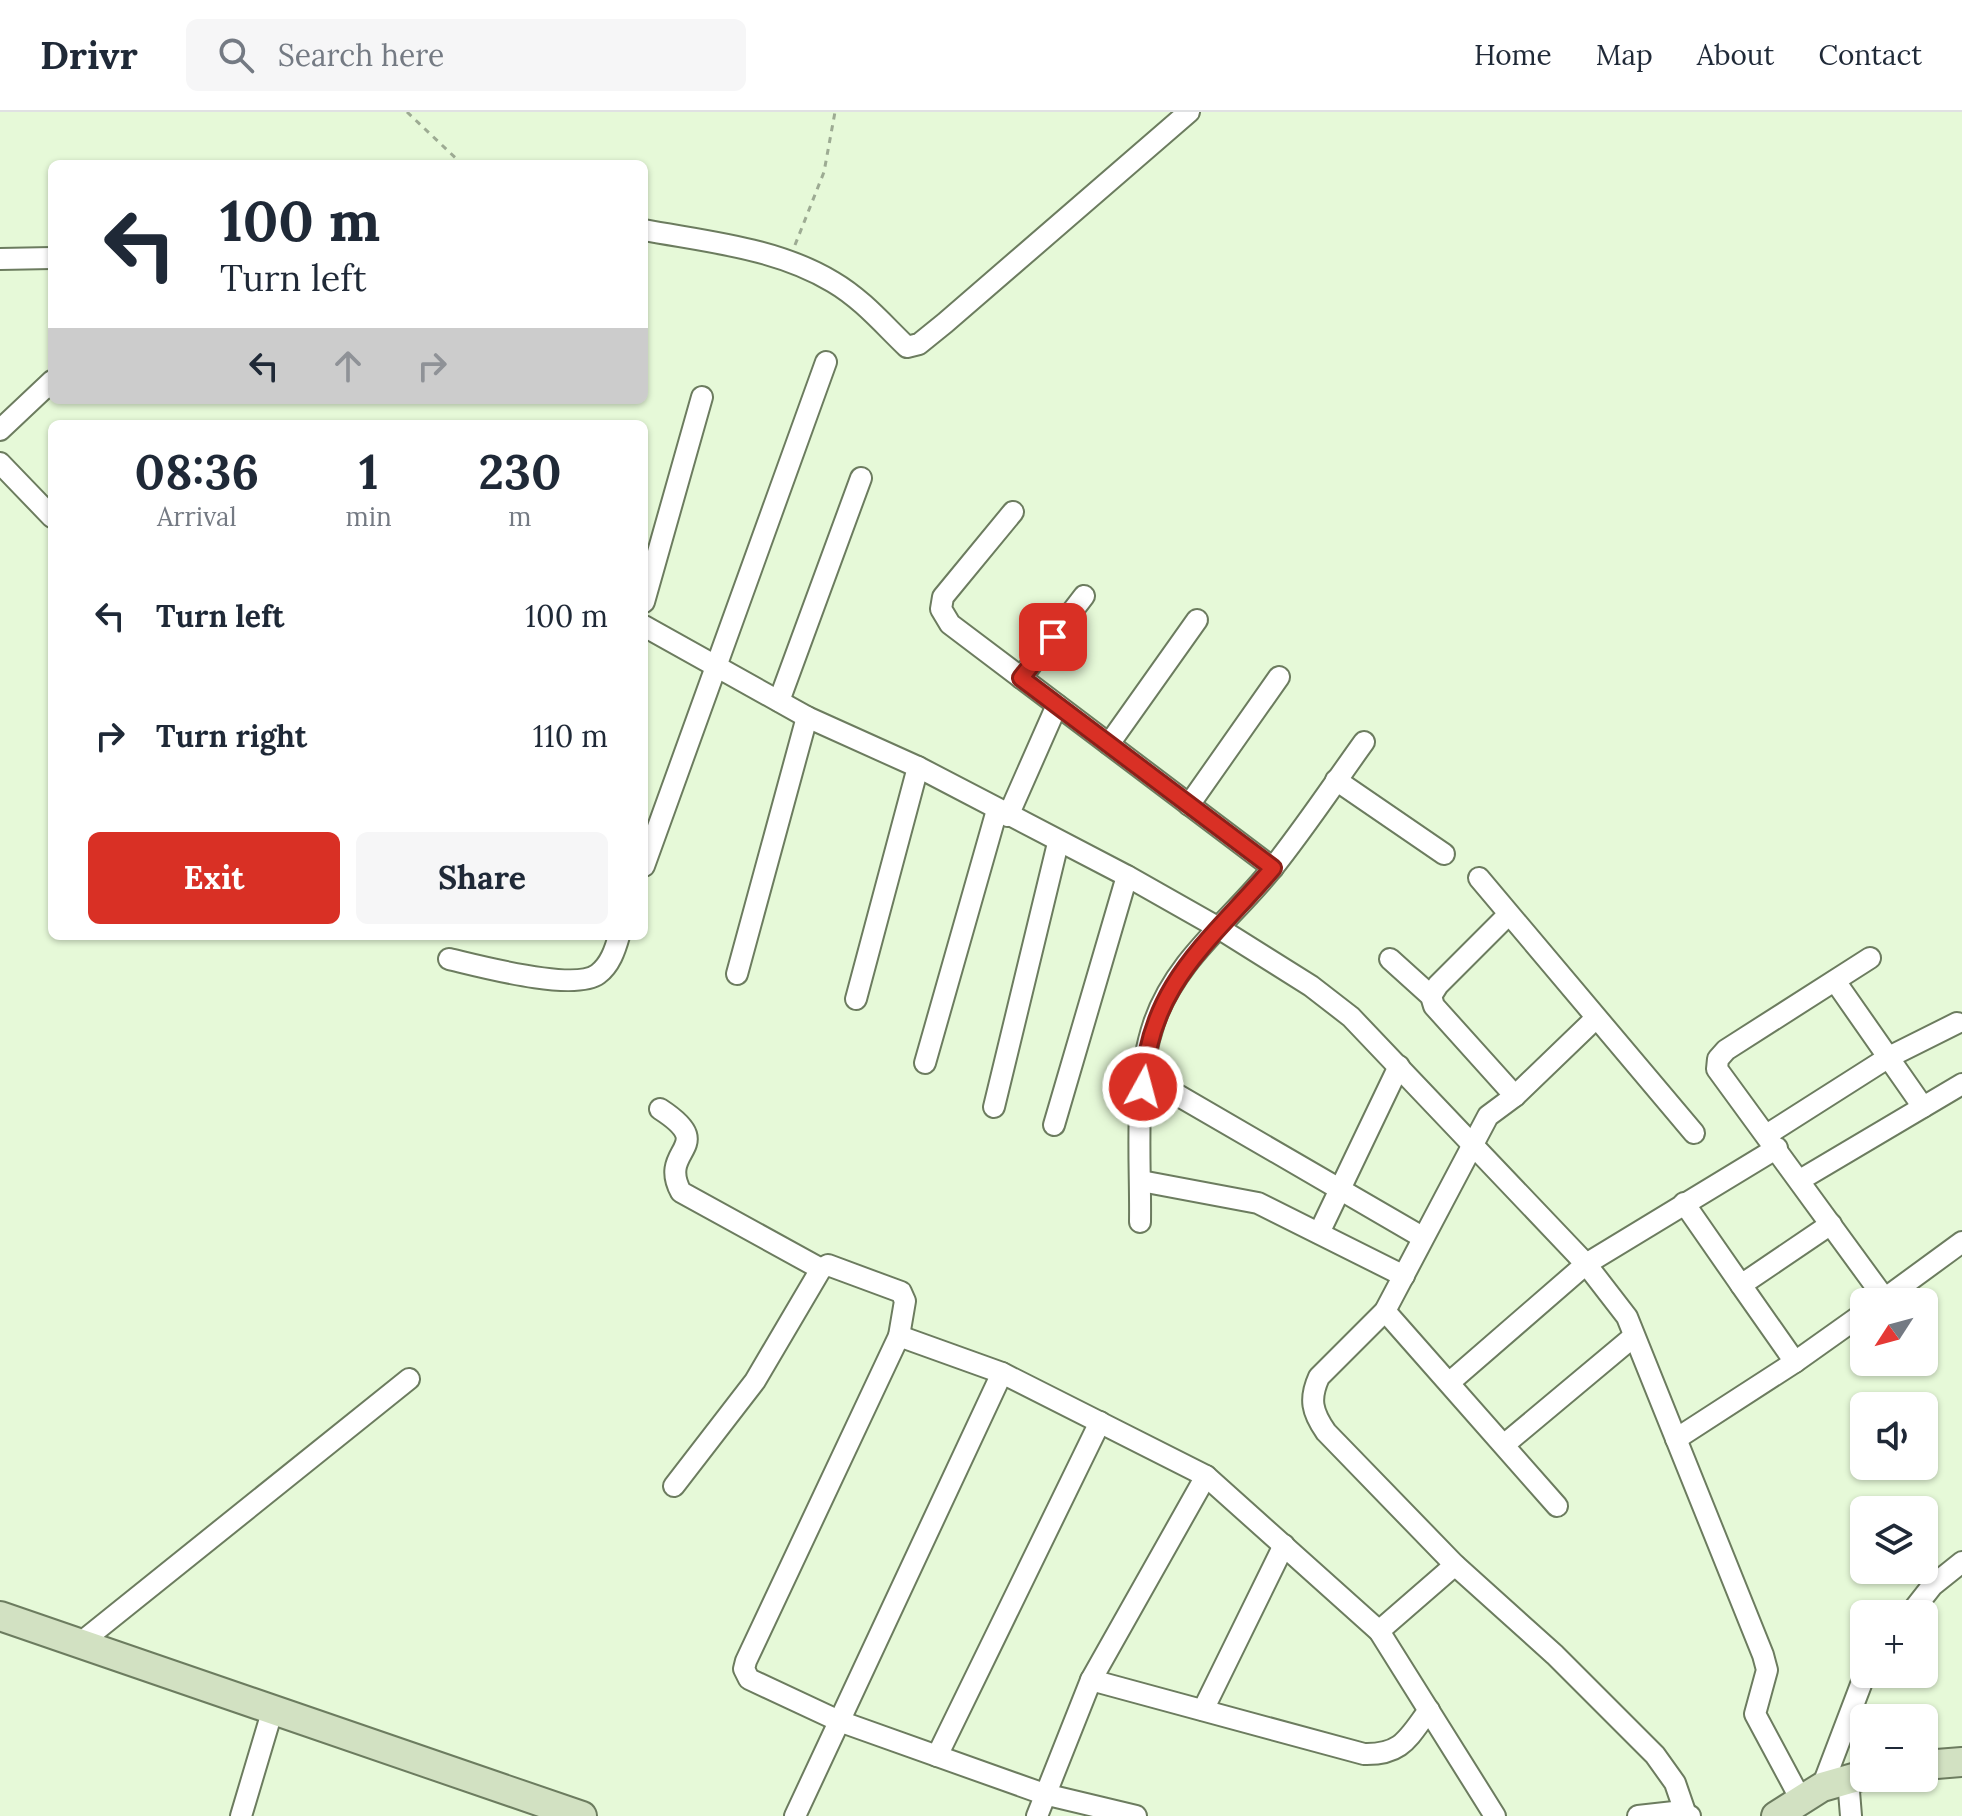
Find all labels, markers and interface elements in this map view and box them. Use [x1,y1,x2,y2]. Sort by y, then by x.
search box [186,19,746,91]
text: Drivr [40,31,138,79]
icon: search [214,33,258,77]
text: Search here [278,36,444,74]
text: Home [1474,37,1552,73]
text: Map [1596,37,1653,73]
text: About [1697,37,1774,73]
text: Contact [1818,37,1922,73]
text: 100 m [220,185,380,256]
icon: left [88,192,192,296]
text: Turn left [220,255,367,301]
icon: left [242,344,286,388]
icon: ahead [326,344,370,388]
icon: right [410,344,454,388]
text: 08:36 [135,441,259,502]
text: 1 [359,441,378,502]
text: 230 [478,441,561,502]
text: Arrival [157,500,237,533]
text: min [346,500,392,533]
text: m [508,500,532,533]
icon: left [88,594,132,638]
text: Turn left [156,597,284,635]
text: 100 m [525,597,608,635]
pin [1019,603,1087,671]
icon: arrive [1031,615,1075,659]
icon: right [88,714,132,758]
text: Turn right [156,717,307,755]
text: 110 m [533,717,608,755]
button: Exit [88,832,340,924]
button: Share [356,832,608,924]
position arrow [1101,1045,1185,1129]
north arrow [1850,1288,1938,1376]
map controls [1850,1288,1938,1792]
button: sound [1850,1392,1938,1480]
button: layers [1850,1496,1938,1584]
button: + [1850,1600,1938,1688]
button: − [1850,1704,1938,1792]

